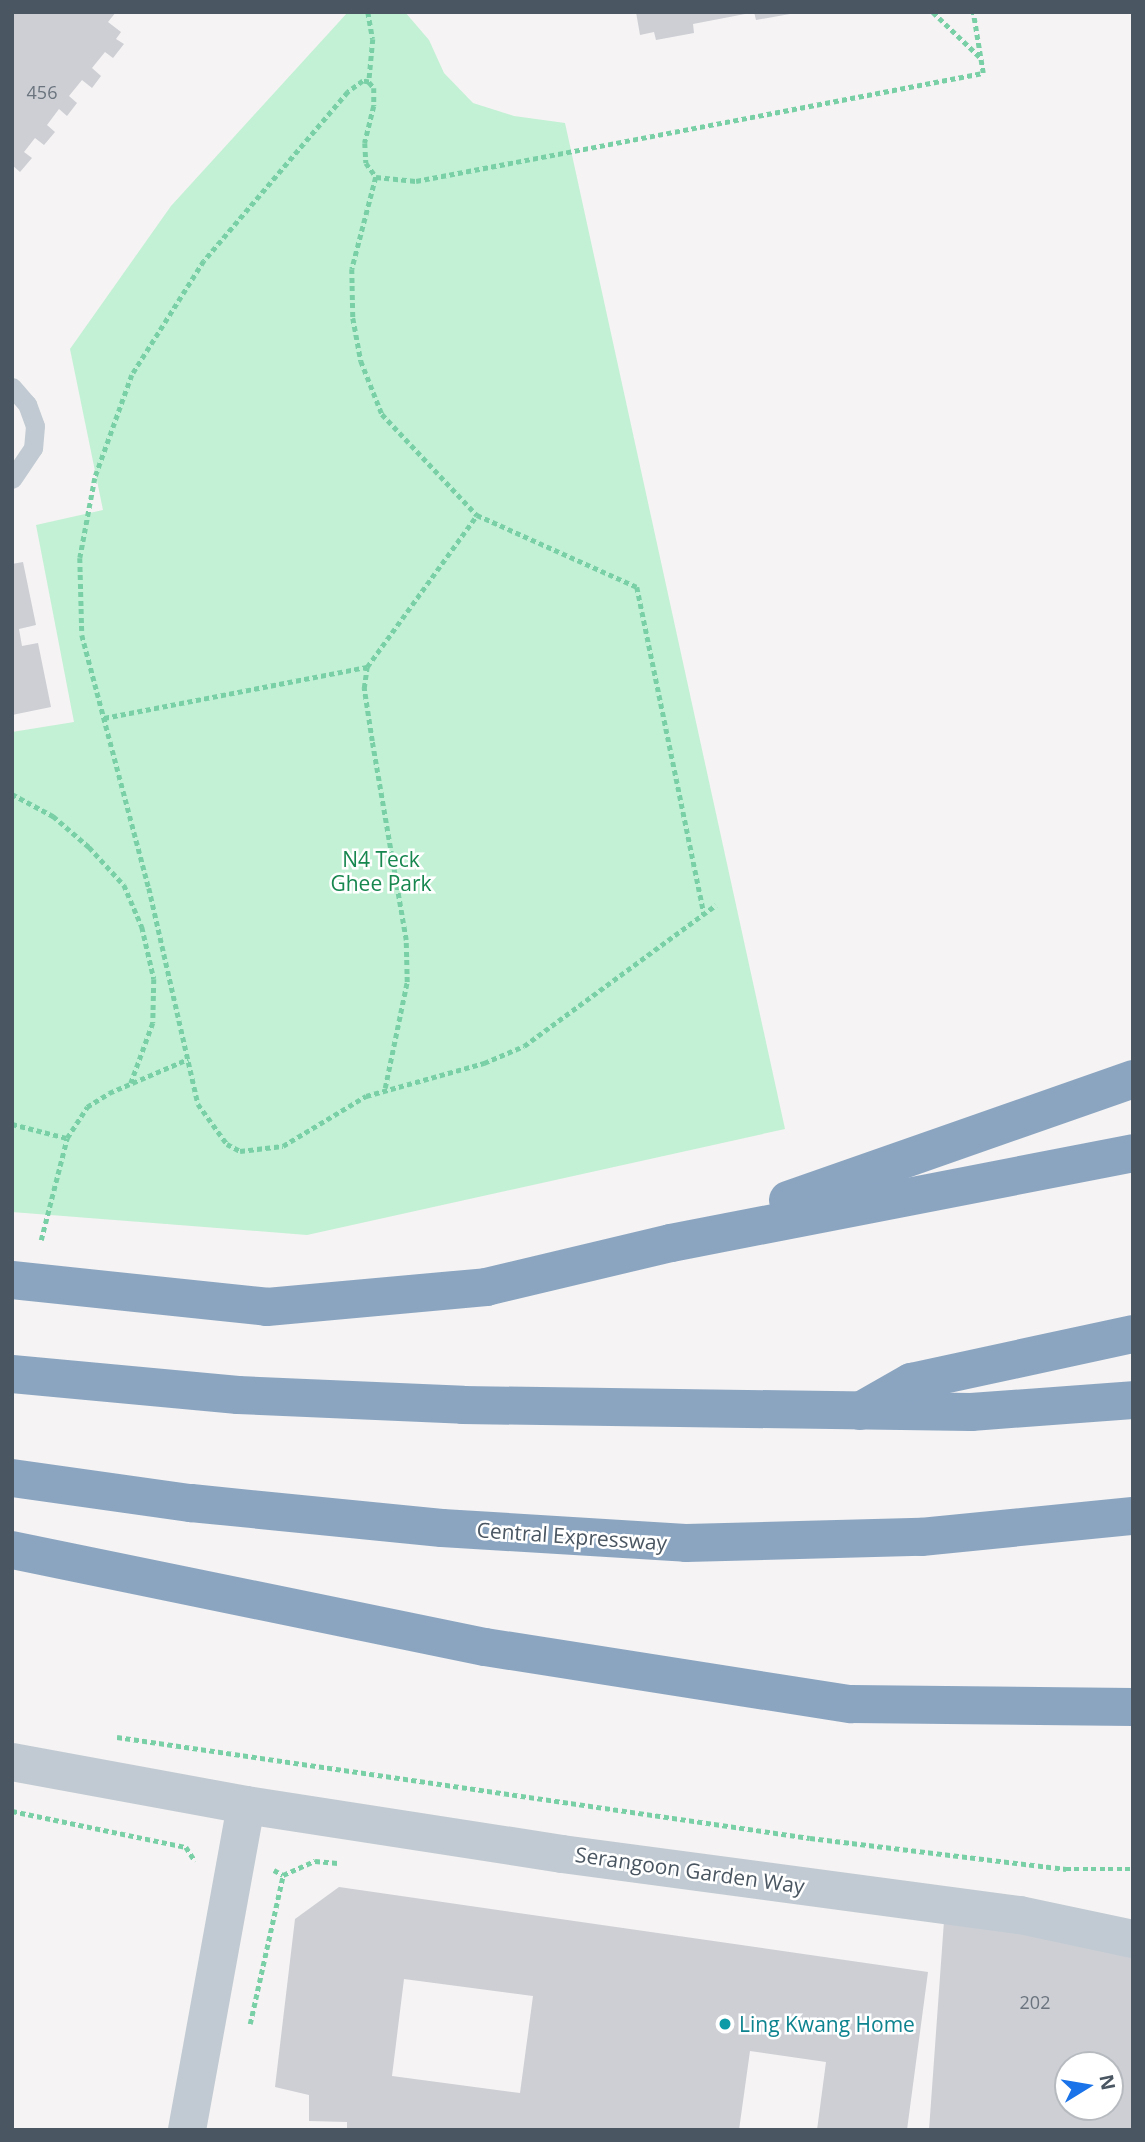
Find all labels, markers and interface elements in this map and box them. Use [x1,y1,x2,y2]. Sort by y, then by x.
house number: 456 [27,81,57,103]
park label: N4 Teck Ghee Park [330,846,432,896]
street label: Central Expressway [476,1517,668,1555]
street label: Serangoon Garden Way [574,1841,806,1899]
house number: 202 [1020,1991,1050,2013]
place label: Ling Kwang Home [739,2011,915,2037]
marker: Ling Kwang Home [717,2016,733,2032]
north arrow [1054,2051,1124,2121]
text: N [1093,2072,1122,2092]

